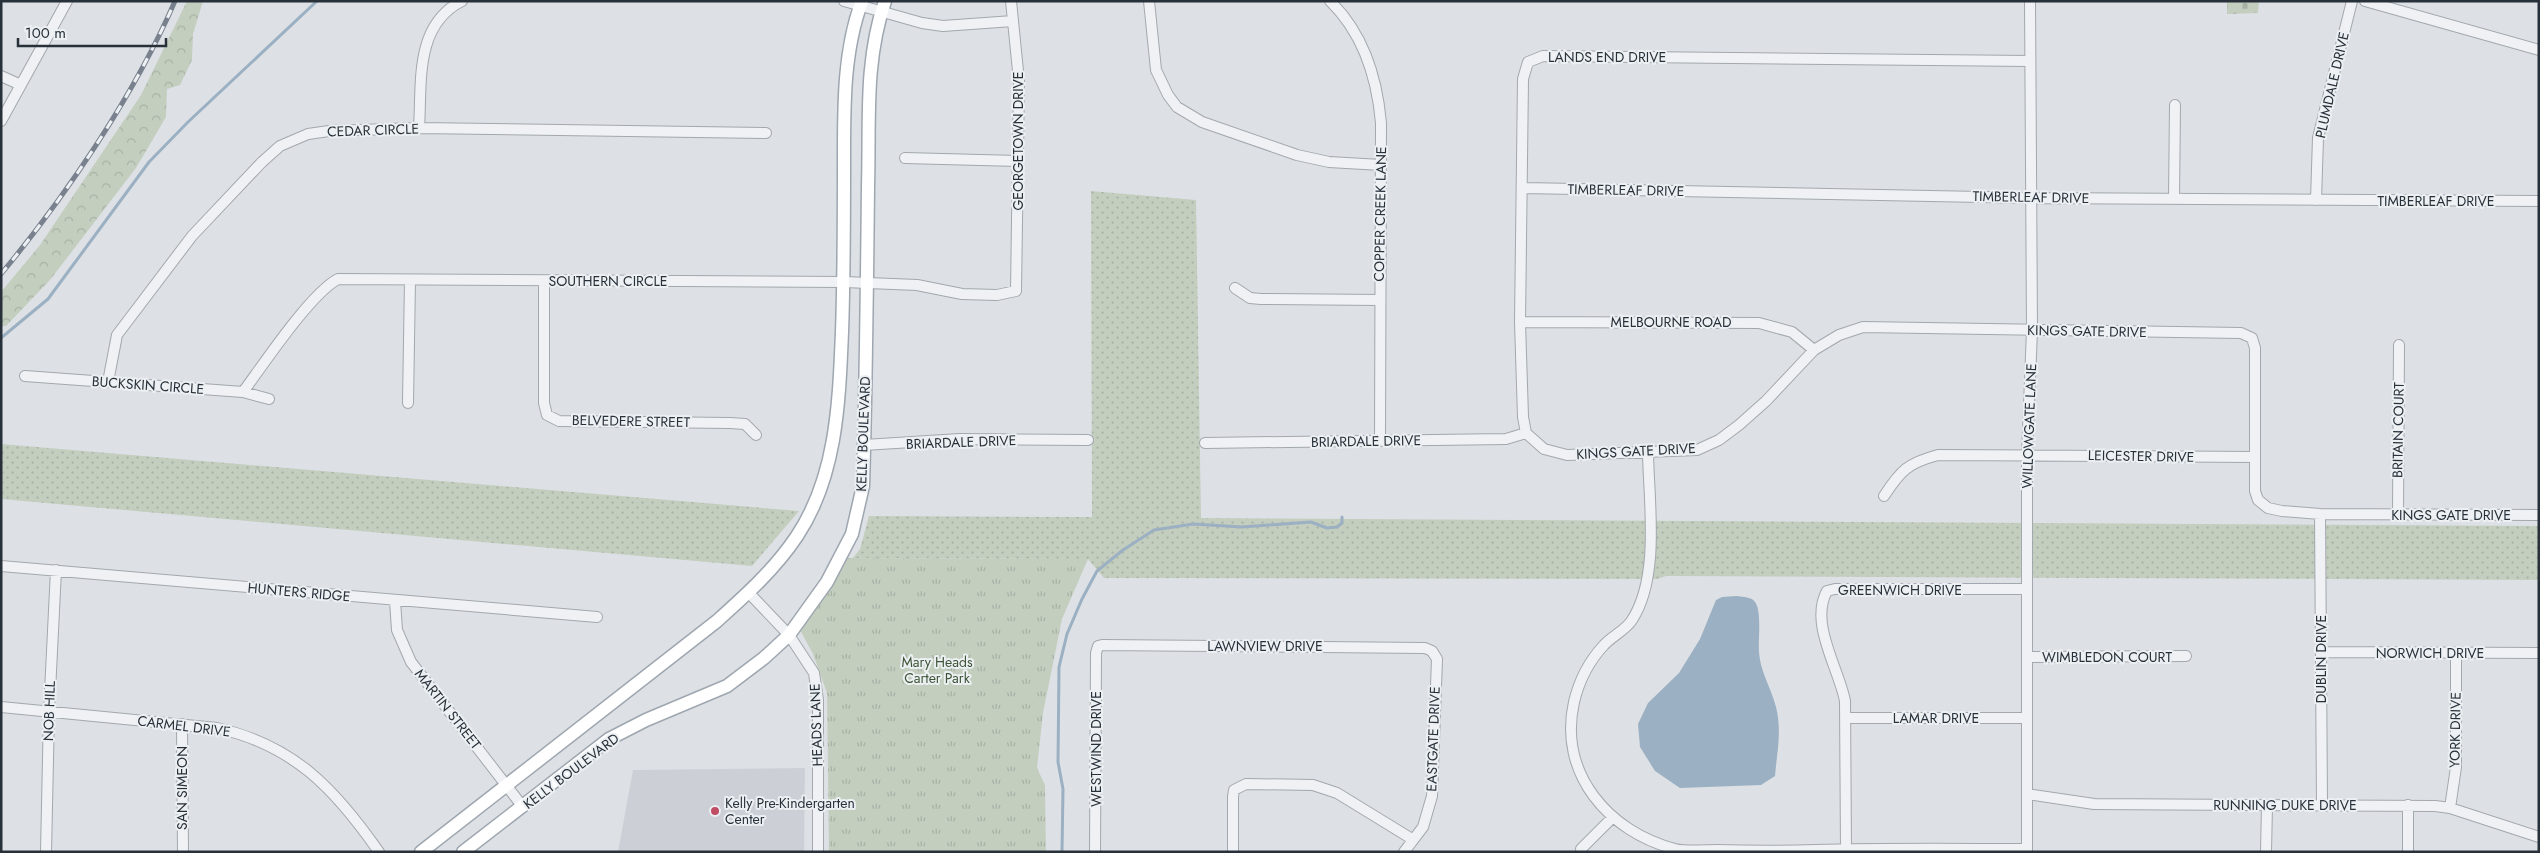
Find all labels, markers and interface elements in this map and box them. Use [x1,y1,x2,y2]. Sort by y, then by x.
scale bar [18,15,165,47]
text: 100 m [25,22,66,44]
street label: PLUMDALE DRIVE [2310,30,2354,140]
street label: LANDS END DRIVE [1548,47,1666,67]
street label: GEORGETOWN DRIVE [1008,71,1028,211]
street label: CEDAR CIRCLE [327,118,419,142]
street label: COPPER CREEK LANE [1369,146,1391,282]
street label: TIMBERLEAF DRIVE [1567,179,1685,201]
street label: TIMBERLEAF DRIVE [1972,186,2090,208]
street label: TIMBERLEAF DRIVE [2378,191,2494,211]
street label: SOUTHERN CIRCLE [548,271,668,291]
street label: MELBOURNE ROAD [1611,312,1731,332]
street label: KINGS GATE DRIVE [2027,320,2147,342]
street label: WILLOWGATE LANE [2017,363,2041,489]
street label: BUCKSKIN CIRCLE [91,371,205,399]
street label: KELLY BOULEVARD [851,376,875,492]
street label: BRITAIN COURT [2387,382,2409,478]
street label: BELVEDERE STREET [572,410,691,432]
street label: BRIARDALE DRIVE [905,430,1017,454]
street label: BRIARDALE DRIVE [1311,430,1421,452]
street label: KINGS GATE DRIVE [1576,438,1696,464]
street label: LEICESTER DRIVE [2088,445,2194,467]
street label: KINGS GATE DRIVE [2391,505,2511,525]
street label: HUNTERS RIDGE [247,578,351,606]
street label: GREENWICH DRIVE [1838,580,1962,600]
street label: DUBLIN DRIVE [2311,615,2331,703]
street label: LAWNVIEW DRIVE [1207,636,1323,656]
street label: NORWICH DRIVE [2376,643,2484,663]
street label: WIMBLEDON COURT [2042,647,2172,667]
park label: Mary Heads Carter Park [901,652,973,688]
street label: MARTIN STREET [410,664,486,754]
street label: NOB HILL [38,680,60,741]
street label: HEADS LANE [805,683,827,767]
street label: EASTGATE DRIVE [1421,686,1445,792]
street label: WESTWIND DRIVE [1086,691,1106,807]
street label: YORK DRIVE [2444,692,2466,768]
street label: LAMAR DRIVE [1893,708,1979,728]
street label: CARMEL DRIVE [136,710,232,742]
street label: KELLY BOULEVARD [519,728,623,814]
street label: SAN SIMEON [172,746,192,830]
place label: Kelly Pre-Kindergarten Center [725,793,855,829]
street label: RUNNING DUKE DRIVE [2213,795,2357,815]
marker: Kelly Pre-Kindergarten Center [709,805,721,817]

